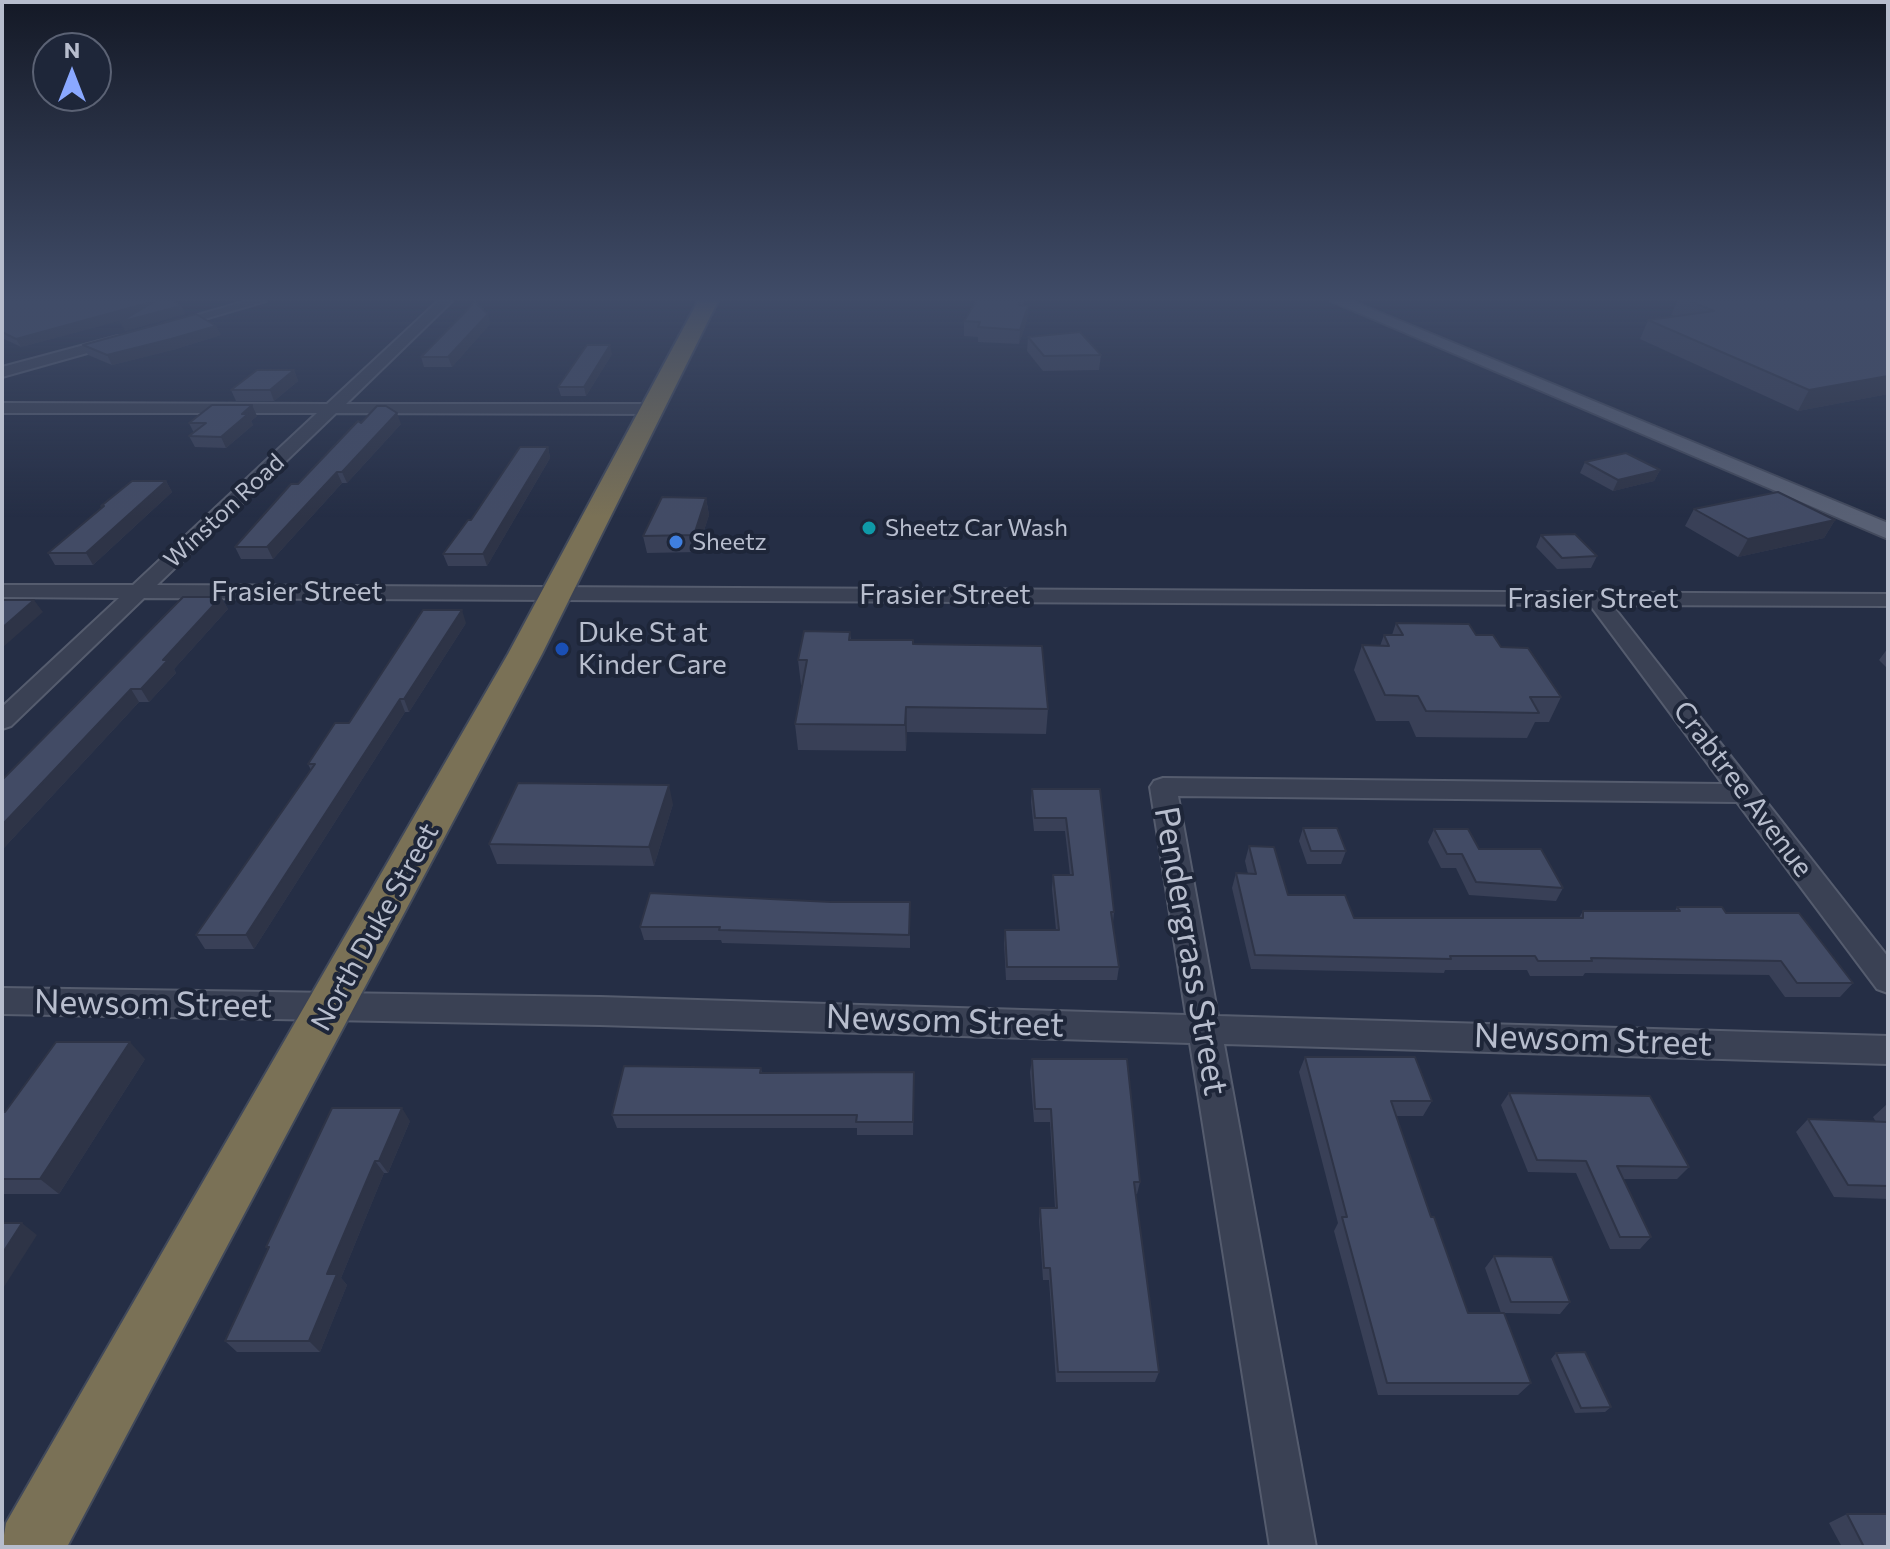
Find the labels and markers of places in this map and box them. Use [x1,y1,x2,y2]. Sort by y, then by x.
place label: Sheetz Car Wash [885,514,1068,542]
marker: Sheetz Car Wash [860,519,878,537]
place label: Sheetz [692,528,767,556]
marker: Sheetz [667,533,685,551]
place label: Duke St at Kinder Care [578,616,727,682]
marker: Duke St at Kinder Care [553,640,571,658]

